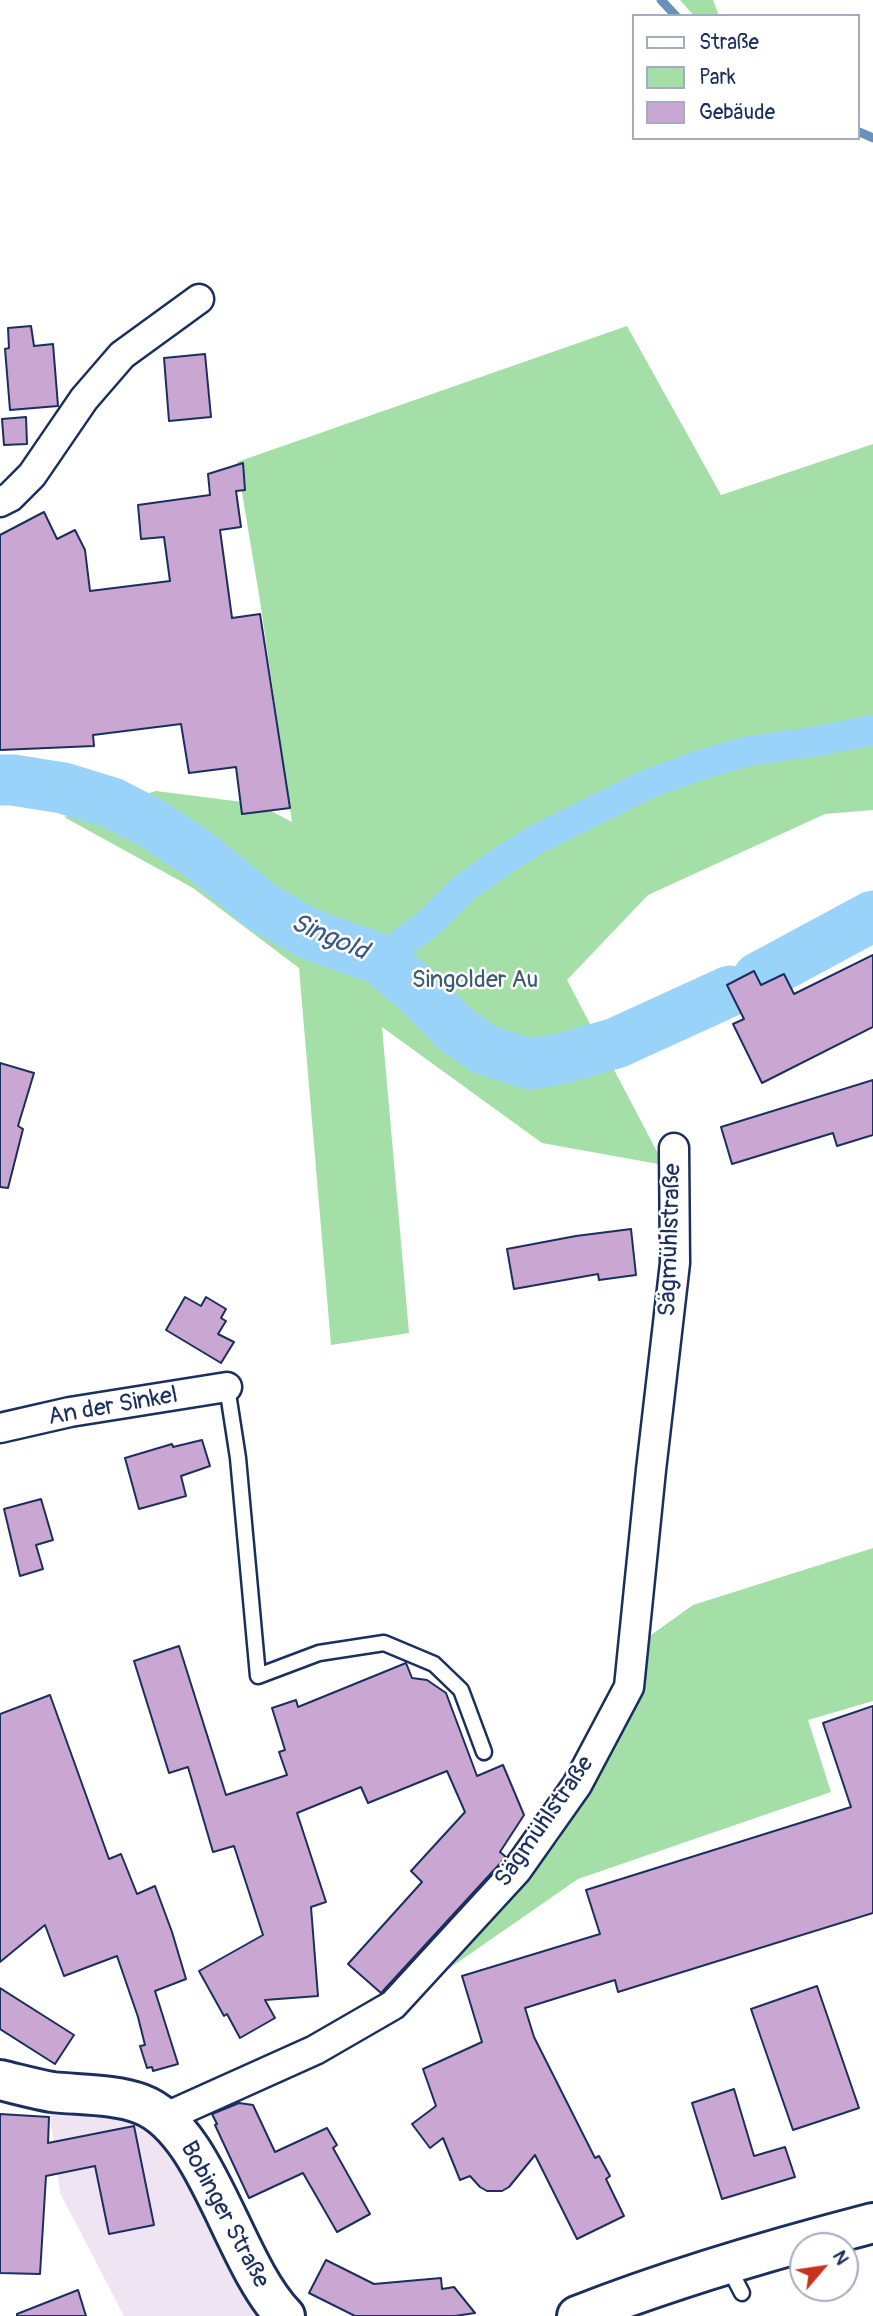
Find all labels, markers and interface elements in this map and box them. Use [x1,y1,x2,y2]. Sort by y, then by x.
legend [632,14,859,140]
text: Straße [699,29,759,56]
text: Park [699,64,736,91]
text: Gebäude [699,99,775,126]
water label: Singold [286,908,372,968]
park label: Singolder Au [412,967,538,995]
street label: Sägmühlstraße [654,1163,688,1317]
street label: An der Sinkel [46,1381,180,1433]
street label: Sägmühlstraße [489,1751,601,1893]
street label: Bobinger Straße [173,2137,275,2293]
north arrow [789,2232,859,2302]
text: N [827,2246,854,2269]

